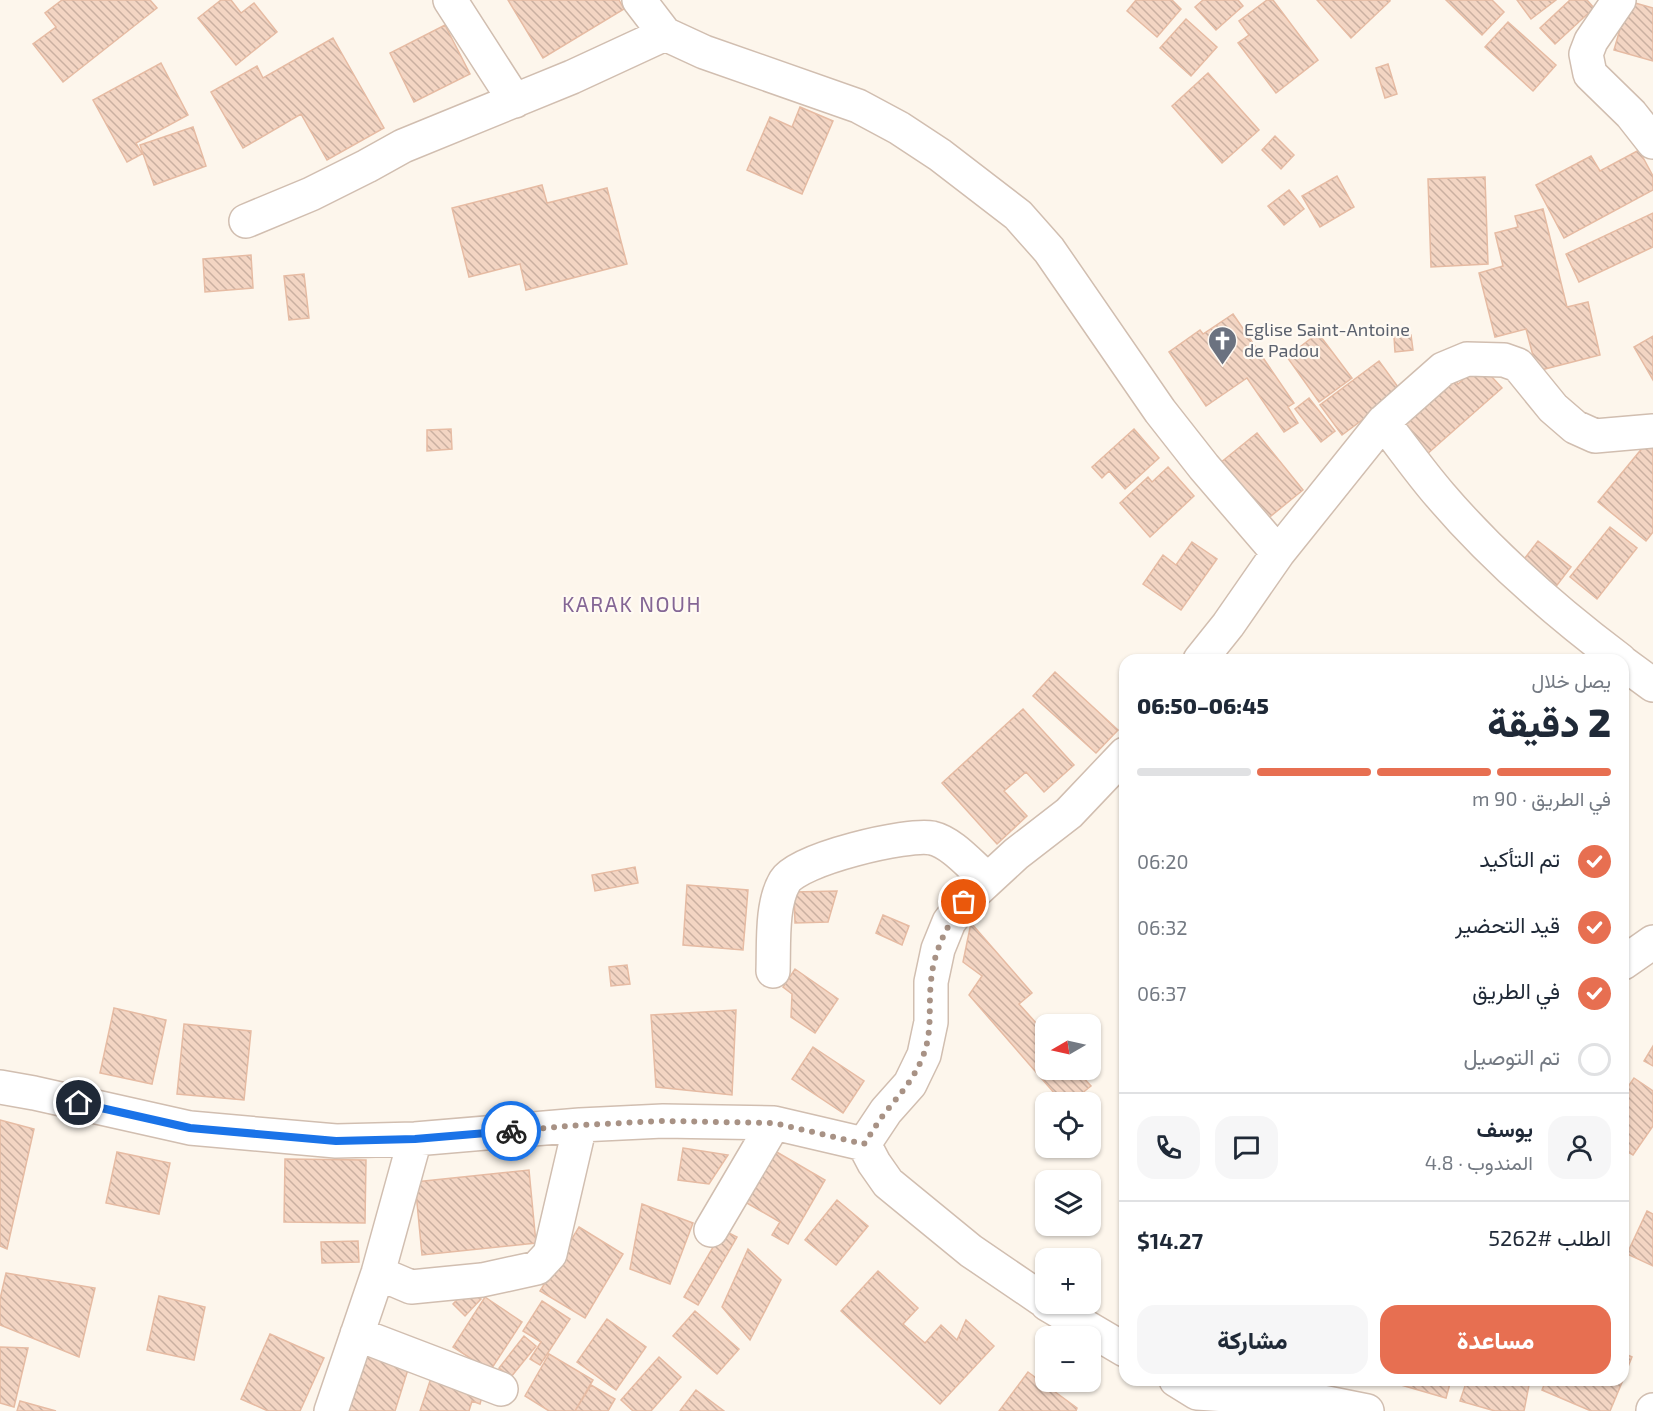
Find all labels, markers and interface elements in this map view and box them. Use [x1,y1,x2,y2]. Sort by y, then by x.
place label: Eglise Saint-Antoine de Padou [1244,318,1410,361]
church icon: Eglise Saint-Antoine de Padou [1207,324,1239,366]
district label: KARAK NOUH [562,591,702,616]
text: يصل خلال [1531,668,1611,692]
text: 06:45–06:50 [1137,692,1269,718]
text: 2 دقيقة [1487,698,1611,745]
text: في الطريق · 90 m [1472,786,1611,810]
text: تم التأكيد [1479,845,1560,871]
icon: check [1578,845,1611,878]
text: 06:20 [1137,849,1189,873]
pin [938,876,989,927]
icon: bag [947,885,980,918]
text: قيد التحضير [1455,911,1560,937]
icon: check [1578,911,1611,944]
text: 06:32 [1137,915,1188,939]
text: في الطريق [1472,977,1560,1003]
icon: check [1578,977,1611,1010]
text: 06:37 [1137,981,1187,1005]
north arrow [1035,1014,1101,1080]
map controls [1035,1014,1101,1392]
text: تم التوصيل [1463,1043,1560,1069]
pin [53,1077,104,1128]
icon: home [62,1086,95,1119]
button: locate [1035,1092,1101,1158]
courier [481,1101,541,1161]
icon: bike [495,1115,528,1148]
text: يوسف [1477,1115,1533,1141]
button: phone [1137,1116,1200,1179]
button: chat [1215,1116,1278,1179]
button: person [1548,1116,1611,1179]
text: المندوب · 4.8 [1425,1150,1533,1174]
button: layers [1035,1170,1101,1236]
text: الطلب #5262 [1488,1224,1611,1250]
text: $14.27 [1137,1227,1203,1253]
button: + [1035,1248,1101,1314]
button: مشاركة [1137,1305,1368,1374]
button: مساعدة [1380,1305,1611,1374]
button: − [1035,1326,1101,1392]

